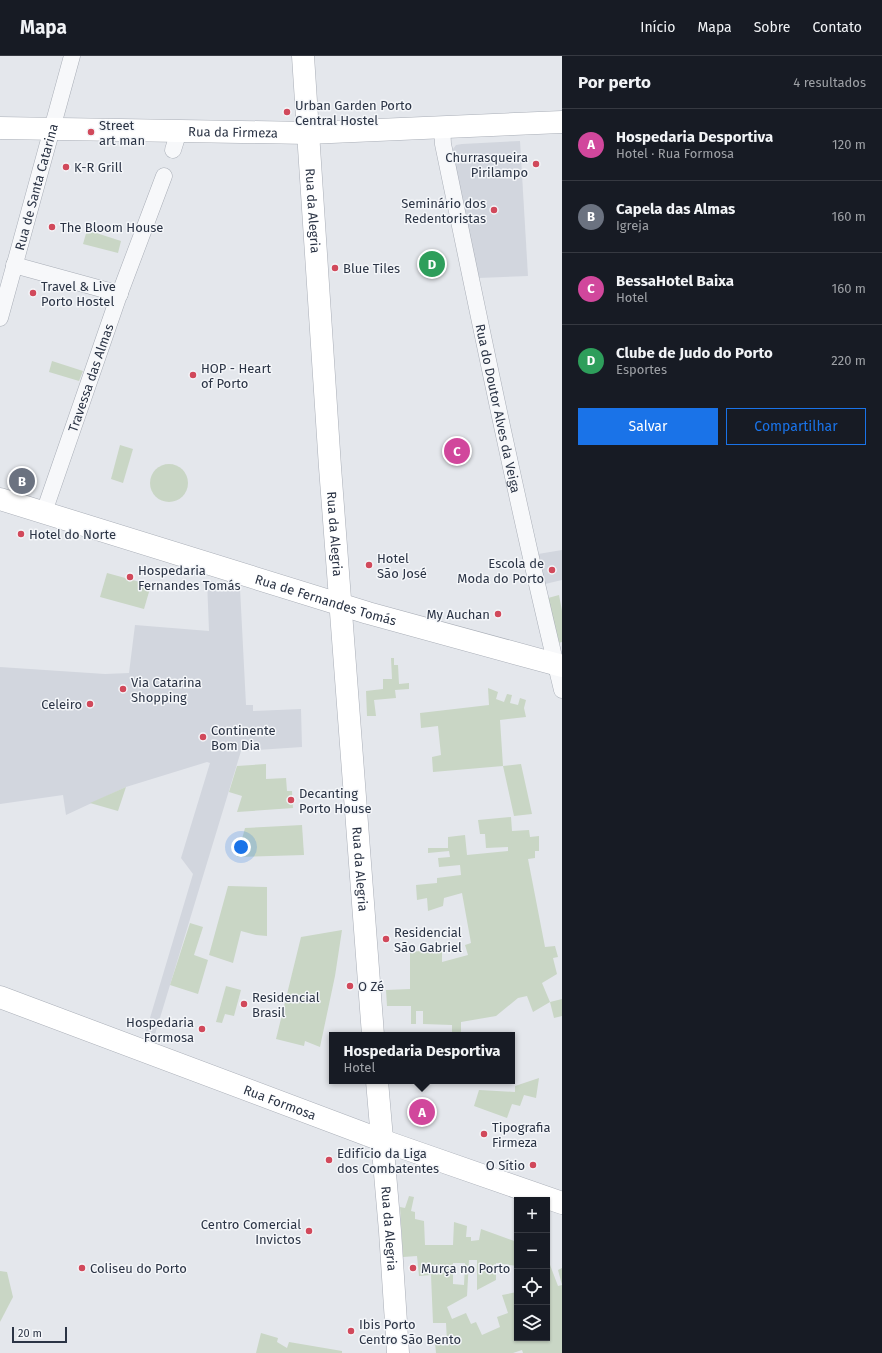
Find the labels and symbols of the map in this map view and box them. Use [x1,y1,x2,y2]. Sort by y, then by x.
place label: Urban Garden Porto Central Hostel [295,98,412,128]
marker: Urban Garden Porto Central Hostel [282,107,292,117]
place label: Street art man [99,118,145,148]
street label: Rua de Santa Catarina [12,122,61,252]
street label: Rua da Firmeza [188,124,278,141]
marker: Street art man [86,127,96,137]
place label: Churrasqueira Pirilampo [445,150,528,180]
marker: Churrasqueira Pirilampo [531,159,541,169]
place label: K-R Grill [74,160,122,175]
marker: K-R Grill [61,162,71,172]
street label: Rua da Alegria [302,168,323,254]
place label: Seminário dos Redentoristas [401,196,486,226]
marker: Seminário dos Redentoristas [489,205,499,215]
place label: The Bloom House [60,220,163,235]
marker: The Bloom House [47,222,57,232]
pin: D [419,249,445,279]
place label: Blue Tiles [343,261,400,276]
marker: Blue Tiles [330,263,340,273]
place label: Travel & Live Porto Hostel [41,279,116,309]
marker: Travel & Live Porto Hostel [28,288,38,298]
street label: Travessa das Almas [65,322,117,434]
street label: Rua do Doutor Alves da Veiga [473,322,523,494]
place label: HOP - Heart of Porto [201,361,271,391]
marker: HOP - Heart of Porto [188,370,198,380]
pin: C [444,436,470,466]
pin: B [9,466,35,496]
street label: Rua da Alegria [324,491,345,577]
place label: Hotel do Norte [29,527,116,542]
marker: Hotel do Norte [16,529,26,539]
place label: Hotel São José [377,551,427,581]
place label: Escola de Moda do Porto [457,556,544,586]
marker: Hotel São José [364,560,374,570]
place label: Hospedaria Fernandes Tomás [138,563,240,593]
marker: Escola de Moda do Porto [547,565,557,575]
street label: Rua de Fernandes Tomás [253,571,398,628]
marker: Hospedaria Fernandes Tomás [125,572,135,582]
place label: My Auchan [427,607,490,622]
marker: My Auchan [493,609,503,619]
place label: Via Catarina Shopping [131,675,202,705]
marker: Via Catarina Shopping [118,684,128,694]
place label: Celeiro [41,697,82,712]
marker: Celeiro [85,699,95,709]
place label: Continente Bom Dia [211,723,276,753]
marker: Continente Bom Dia [198,732,208,742]
place label: Decanting Porto House [299,786,371,816]
marker: Decanting Porto House [286,795,296,805]
street label: Rua da Alegria [349,826,371,912]
your location [231,837,251,857]
place label: Residencial São Gabriel [394,925,462,955]
marker: Residencial São Gabriel [381,934,391,944]
place label: O Zé [358,979,384,994]
marker: O Zé [345,981,355,991]
place label: Residencial Brasil [252,990,320,1020]
marker: Residencial Brasil [239,999,249,1009]
place label: Hospedaria Formosa [126,1015,194,1045]
marker: Hospedaria Formosa [197,1024,207,1034]
street label: Rua Formosa [241,1082,318,1123]
pin: A [409,1097,435,1127]
place label: Tipografia Firmeza [492,1120,551,1150]
marker: Tipografia Firmeza [479,1129,489,1139]
place label: Edifício da Liga dos Combatentes [337,1146,439,1176]
marker: Edifício da Liga dos Combatentes [324,1155,334,1165]
place label: O Sítio [486,1158,525,1173]
marker: O Sítio [528,1160,538,1170]
street label: Rua da Alegria [378,1185,400,1271]
place label: Centro Comercial Invictos [201,1217,301,1247]
marker: Centro Comercial Invictos [304,1226,314,1236]
place label: Coliseu do Porto [90,1261,187,1276]
place label: Murça no Porto [421,1261,510,1276]
marker: Coliseu do Porto [77,1263,87,1273]
marker: Murça no Porto [408,1263,418,1273]
place label: Ibis Porto Centro São Bento [359,1317,461,1347]
scale bar [12,1325,67,1344]
marker: Ibis Porto Centro São Bento [346,1326,356,1336]

